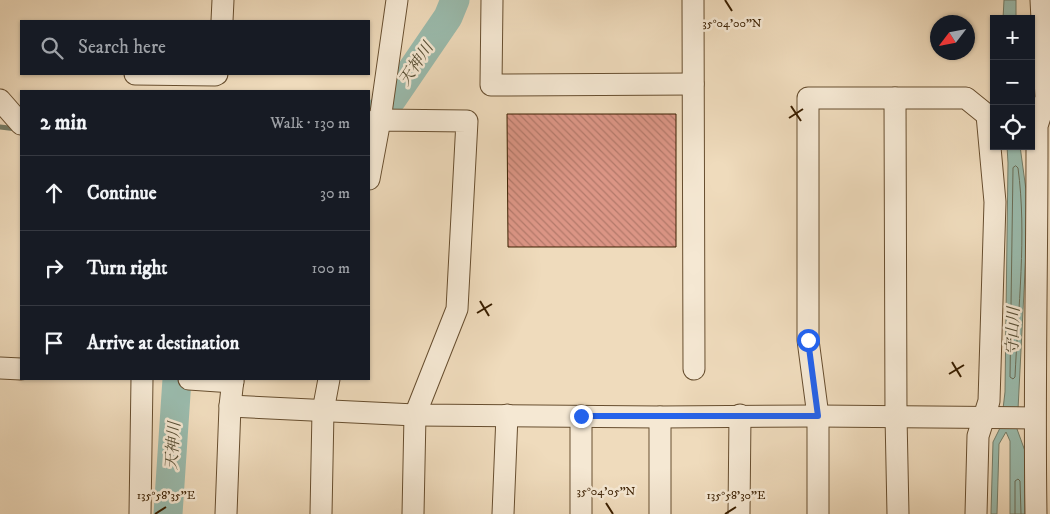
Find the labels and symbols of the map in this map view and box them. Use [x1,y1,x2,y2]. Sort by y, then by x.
north arrow [930,15,975,60]
text: 35°04'00"N [702,16,762,31]
water label: 天神川 [394,37,439,89]
water label: 守山川 [1002,305,1024,355]
route start [797,329,820,352]
route end [570,405,593,428]
water label: 天神川 [161,419,185,471]
text: 35°04'05"N [577,484,636,499]
text: 135°58'35"E [137,488,196,503]
text: 135°58'30"E [706,488,766,503]

